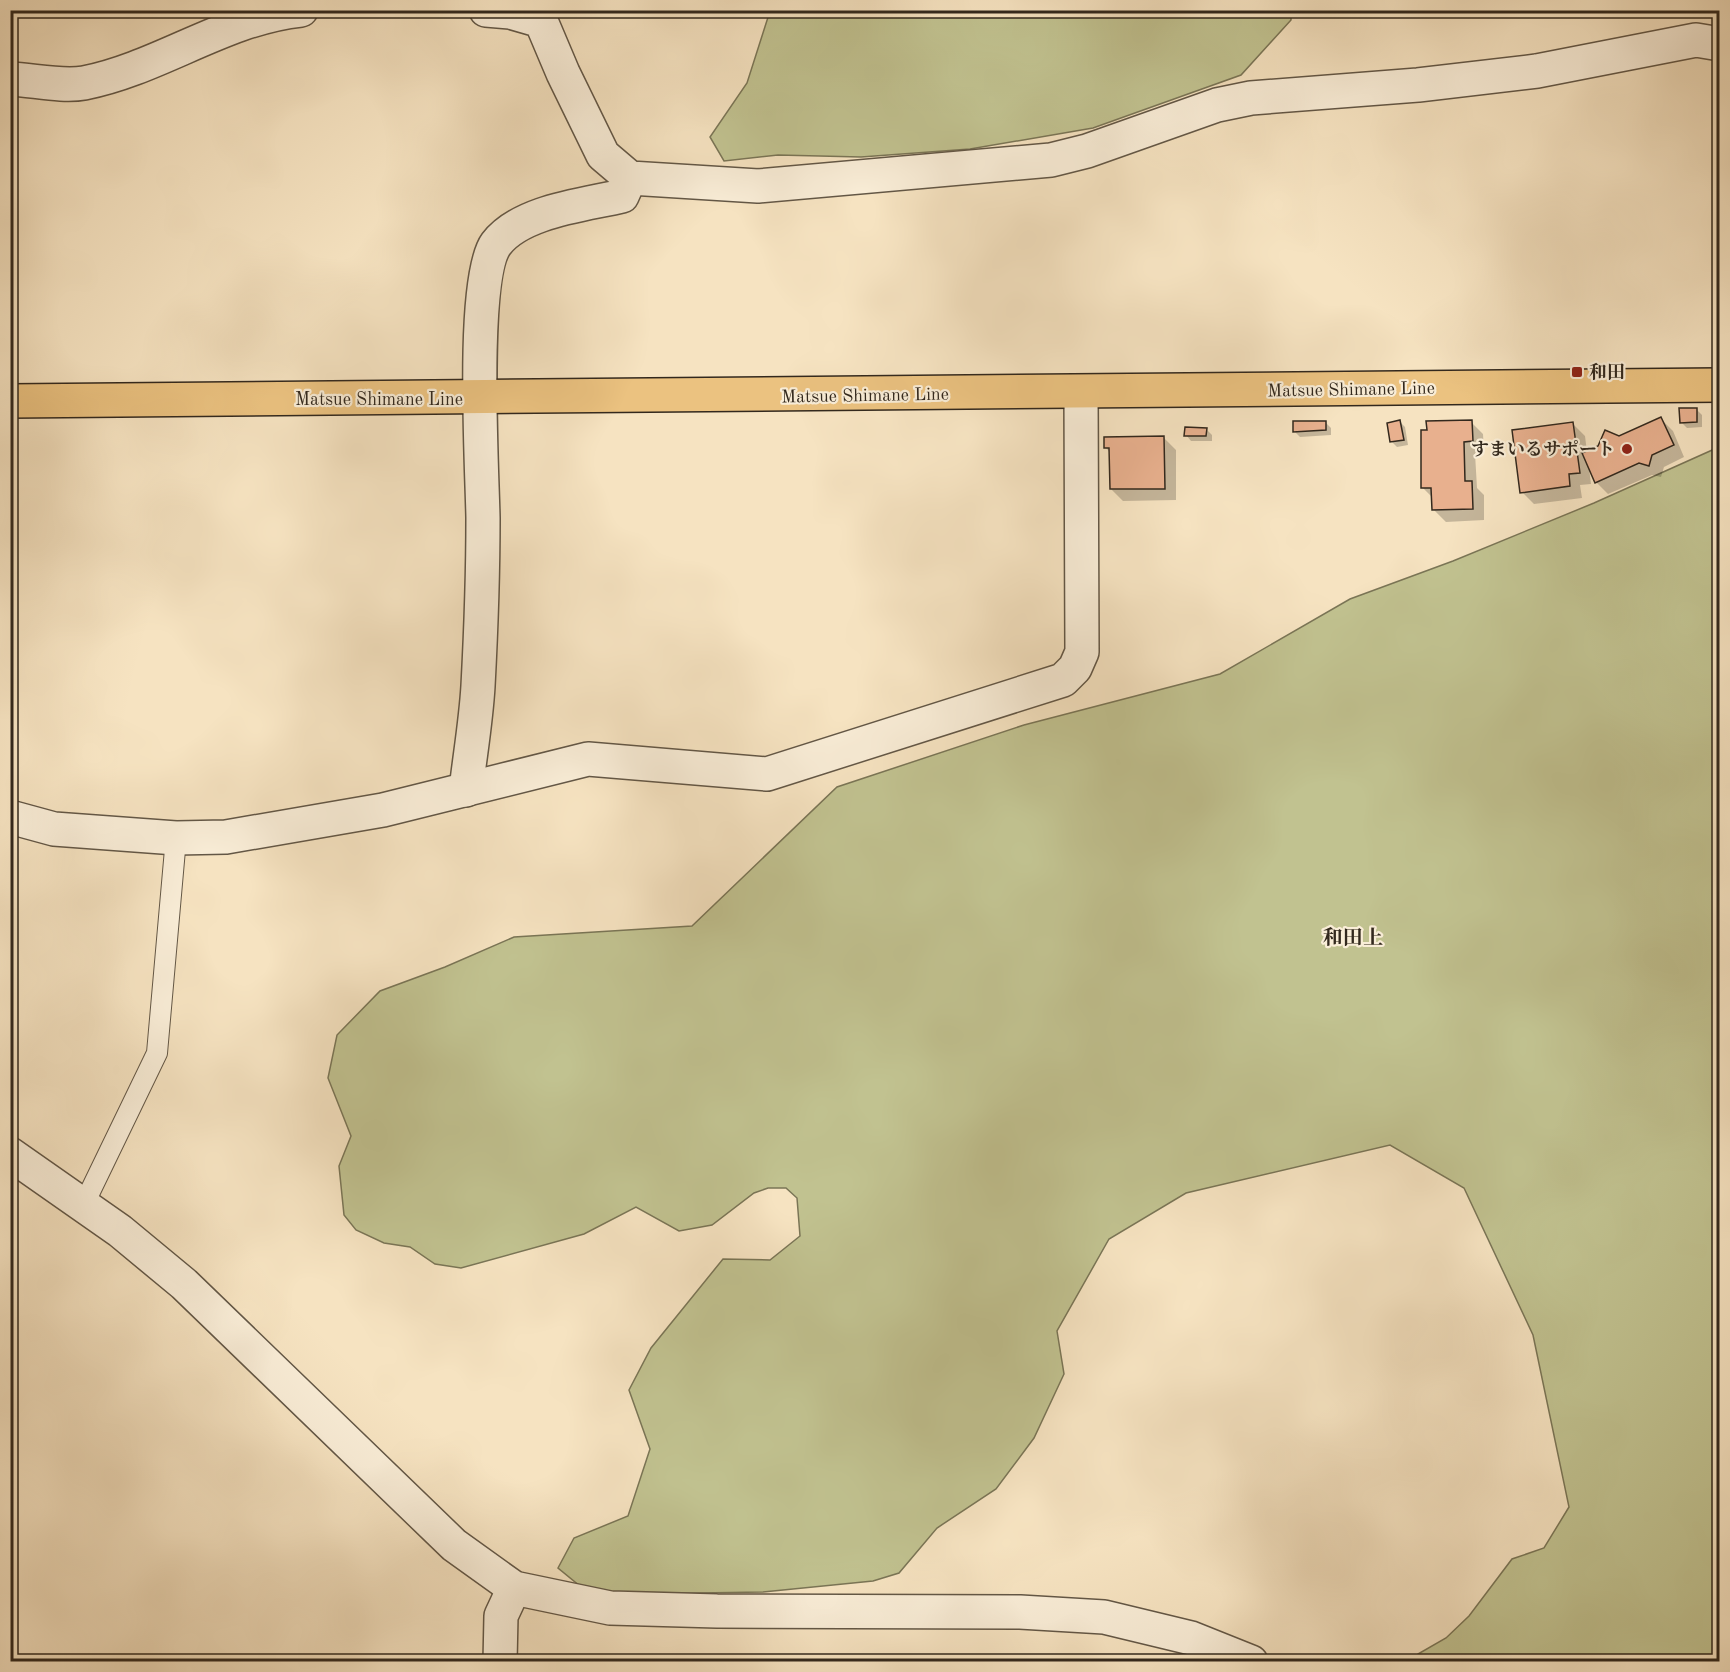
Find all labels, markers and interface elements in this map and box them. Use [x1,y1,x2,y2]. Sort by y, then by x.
place label: 和田 [1589,362,1625,382]
marker: 和田 [1570,365,1584,379]
street label: Matsue Shimane Line [1267,380,1435,400]
street label: Matsue Shimane Line [781,386,949,406]
street label: Matsue Shimane Line [295,391,463,409]
place label: すまいるサポート [1471,440,1615,459]
marker: すまいるサポート [1620,442,1634,456]
district label: 和田上 [1323,927,1383,949]

